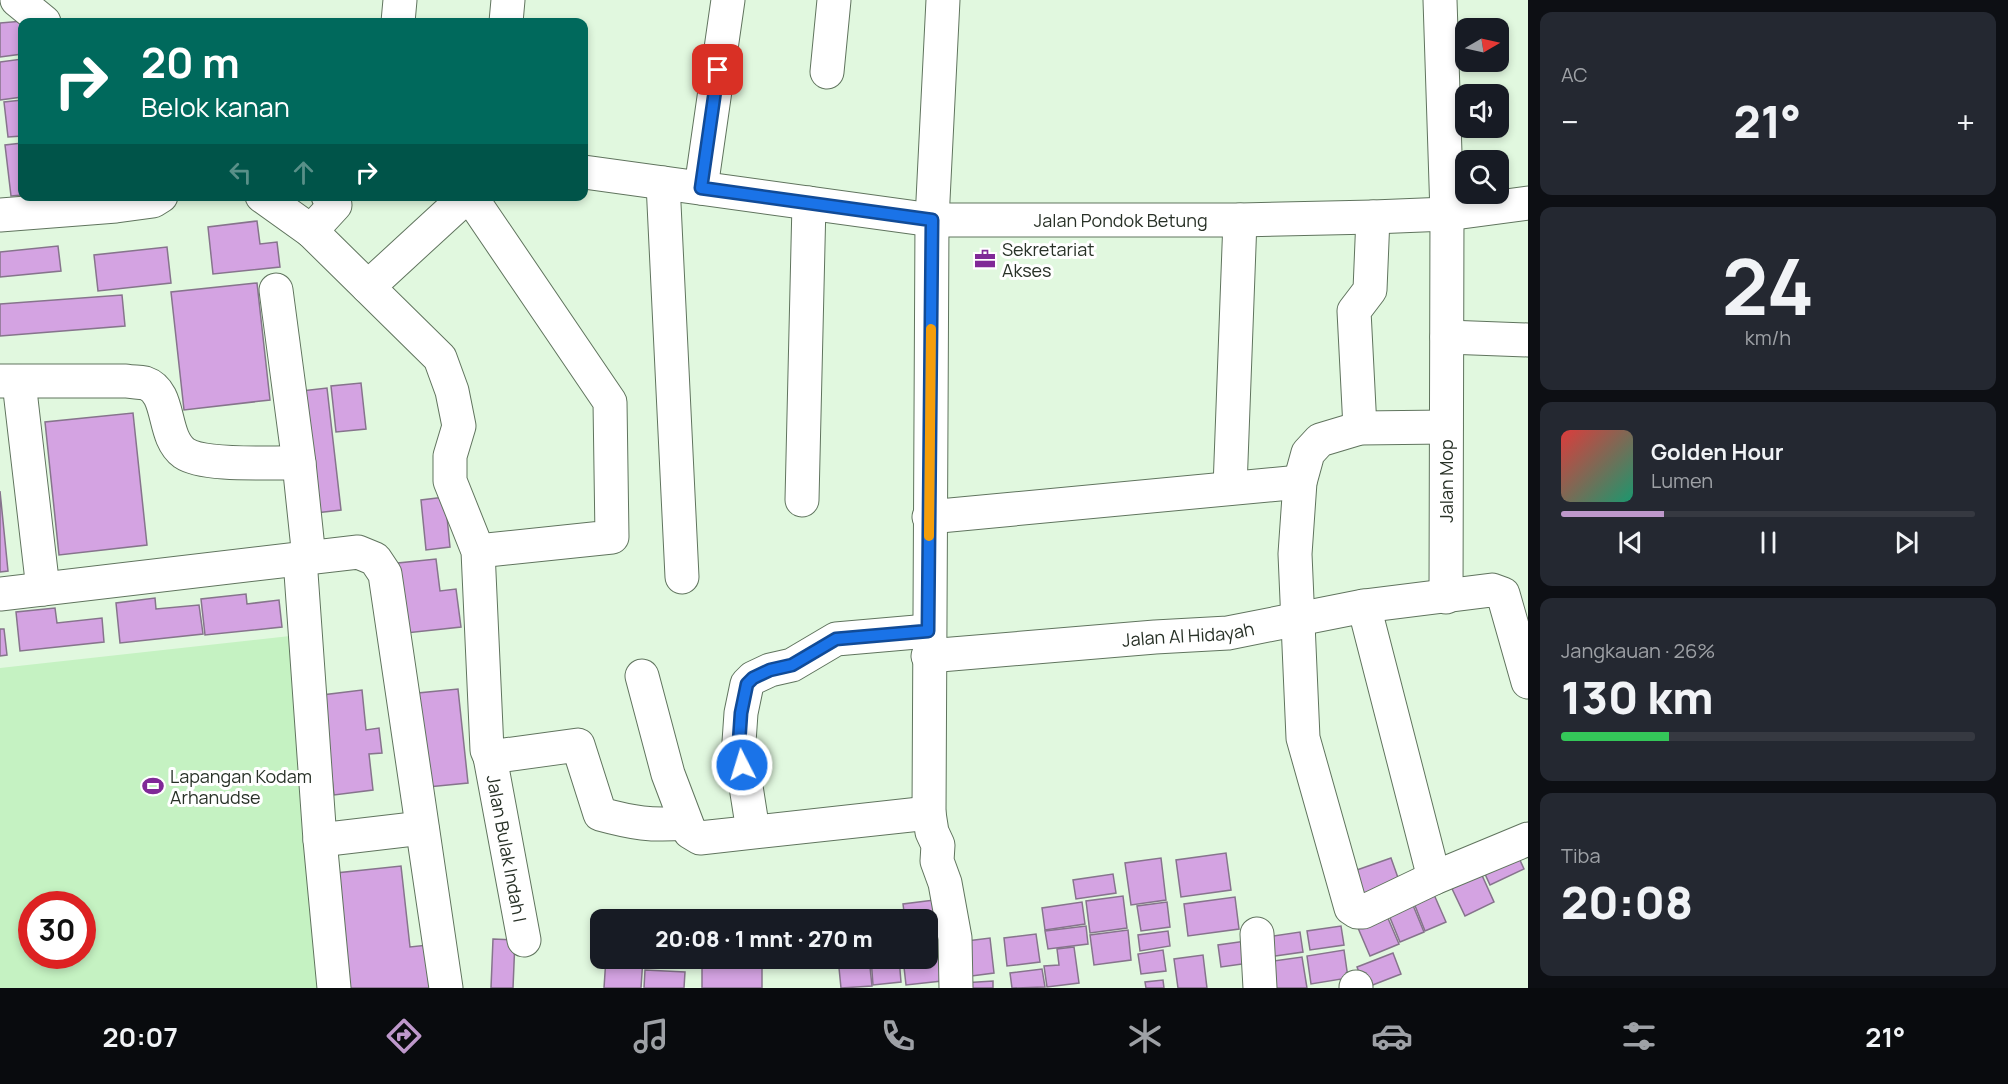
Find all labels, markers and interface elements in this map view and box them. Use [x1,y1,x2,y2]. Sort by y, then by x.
north arrow [1455,18,1509,72]
map controls [1455,18,1509,204]
text: 20 m [141,33,240,91]
icon: right [42,42,120,120]
pin [692,44,743,95]
icon: arrive [701,53,734,86]
text: AC [1561,61,1588,88]
button: sound [1455,84,1509,138]
text: Belok kanan [141,88,290,125]
text: 21° [1733,90,1801,152]
text: − [1561,99,1579,144]
text: + [1956,99,1975,144]
button: search [1455,150,1509,204]
icon: left [224,156,257,189]
icon: ahead [287,156,320,189]
icon: right [350,156,383,189]
street label: Jalan Pondok Betung [1034,208,1208,232]
text: 24 [1722,232,1814,338]
place label: Sekretariat Akses [1002,237,1095,282]
office icon: Sekretariat Akses [973,247,997,271]
text: km/h [1745,324,1791,351]
text: Golden Hour [1651,437,1784,467]
street label: Jalan Mop [1434,439,1458,523]
text: Lumen [1651,467,1713,494]
icon: previous [1614,526,1647,559]
icon: pause [1752,526,1785,559]
icon: next [1890,526,1923,559]
street label: Jalan Al Hidayah [1121,616,1256,652]
text: Jangkauan · 26% [1561,637,1715,664]
text: 130 km [1561,666,1713,728]
position arrow [710,733,774,797]
place label: Lapangan Kodam Arhanudse [170,764,312,809]
street label: Jalan Bulak Indah I [482,773,532,924]
sports icon: Lapangan Kodam Arhanudse [141,774,165,798]
text: Tiba [1561,842,1601,869]
text: 20:08 [1561,871,1693,933]
speed limit sign: 30 [18,891,96,969]
text: 20:08 · 1 mnt · 270 m [655,924,873,954]
icon: directions [383,1015,425,1057]
icon: music [630,1015,672,1057]
icon: phone [877,1015,919,1057]
icon: climate [1124,1015,1166,1057]
icon: car [1371,1015,1413,1057]
icon: filters [1618,1015,1660,1057]
text: 20:07 [103,1018,178,1055]
text: 21° [1865,1018,1905,1055]

